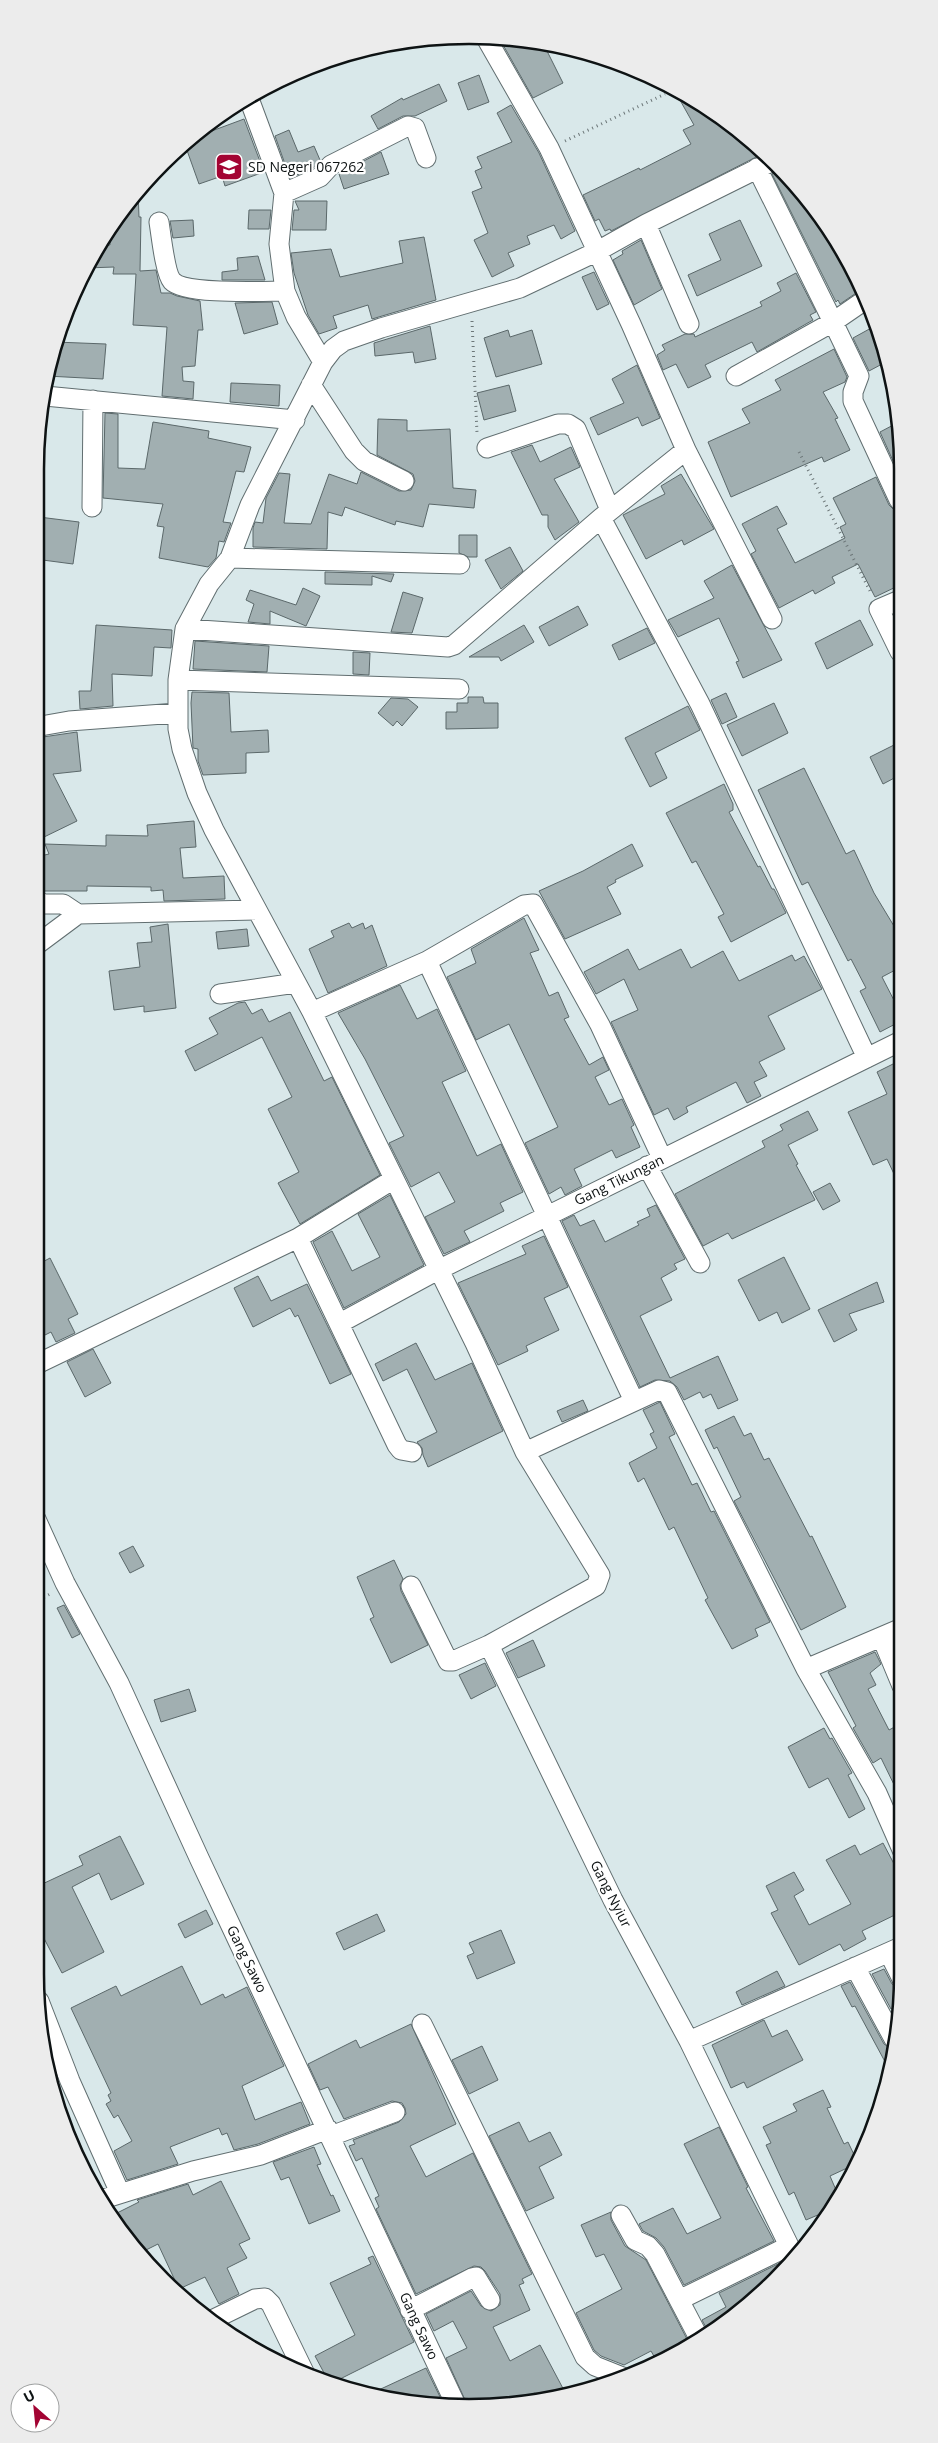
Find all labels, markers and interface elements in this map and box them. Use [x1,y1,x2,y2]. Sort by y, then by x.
school or university icon: SD Negeri 067262 [214,152,244,182]
place label: SD Negeri 067262 [248,157,364,176]
street label: Gang Tikungan [571,1150,667,1209]
street label: Gang Nyiur [586,1857,637,1931]
street label: Gang Sawo [223,1922,272,1996]
street label: Gang Sawo [396,2289,443,2363]
north arrow [10,2383,60,2433]
text: U [20,2385,38,2407]

